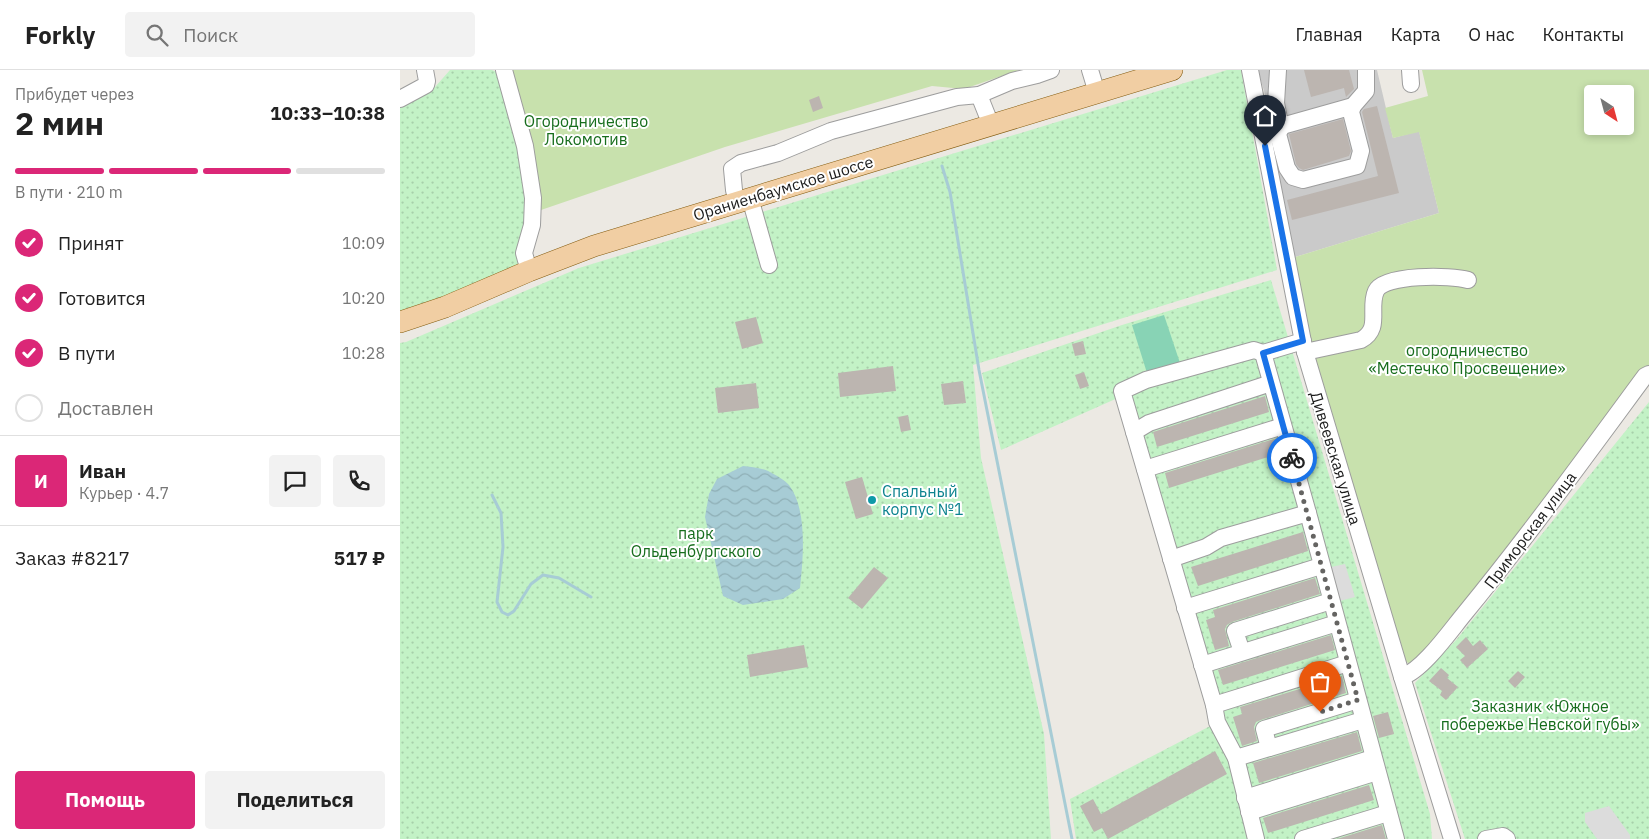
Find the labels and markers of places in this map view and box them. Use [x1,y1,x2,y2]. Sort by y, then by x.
pin [1244,95,1286,146]
place label: Спальный корпус №1 [882,481,964,519]
marker: Спальный корпус №1 [866,494,878,506]
pin [1299,661,1341,712]

